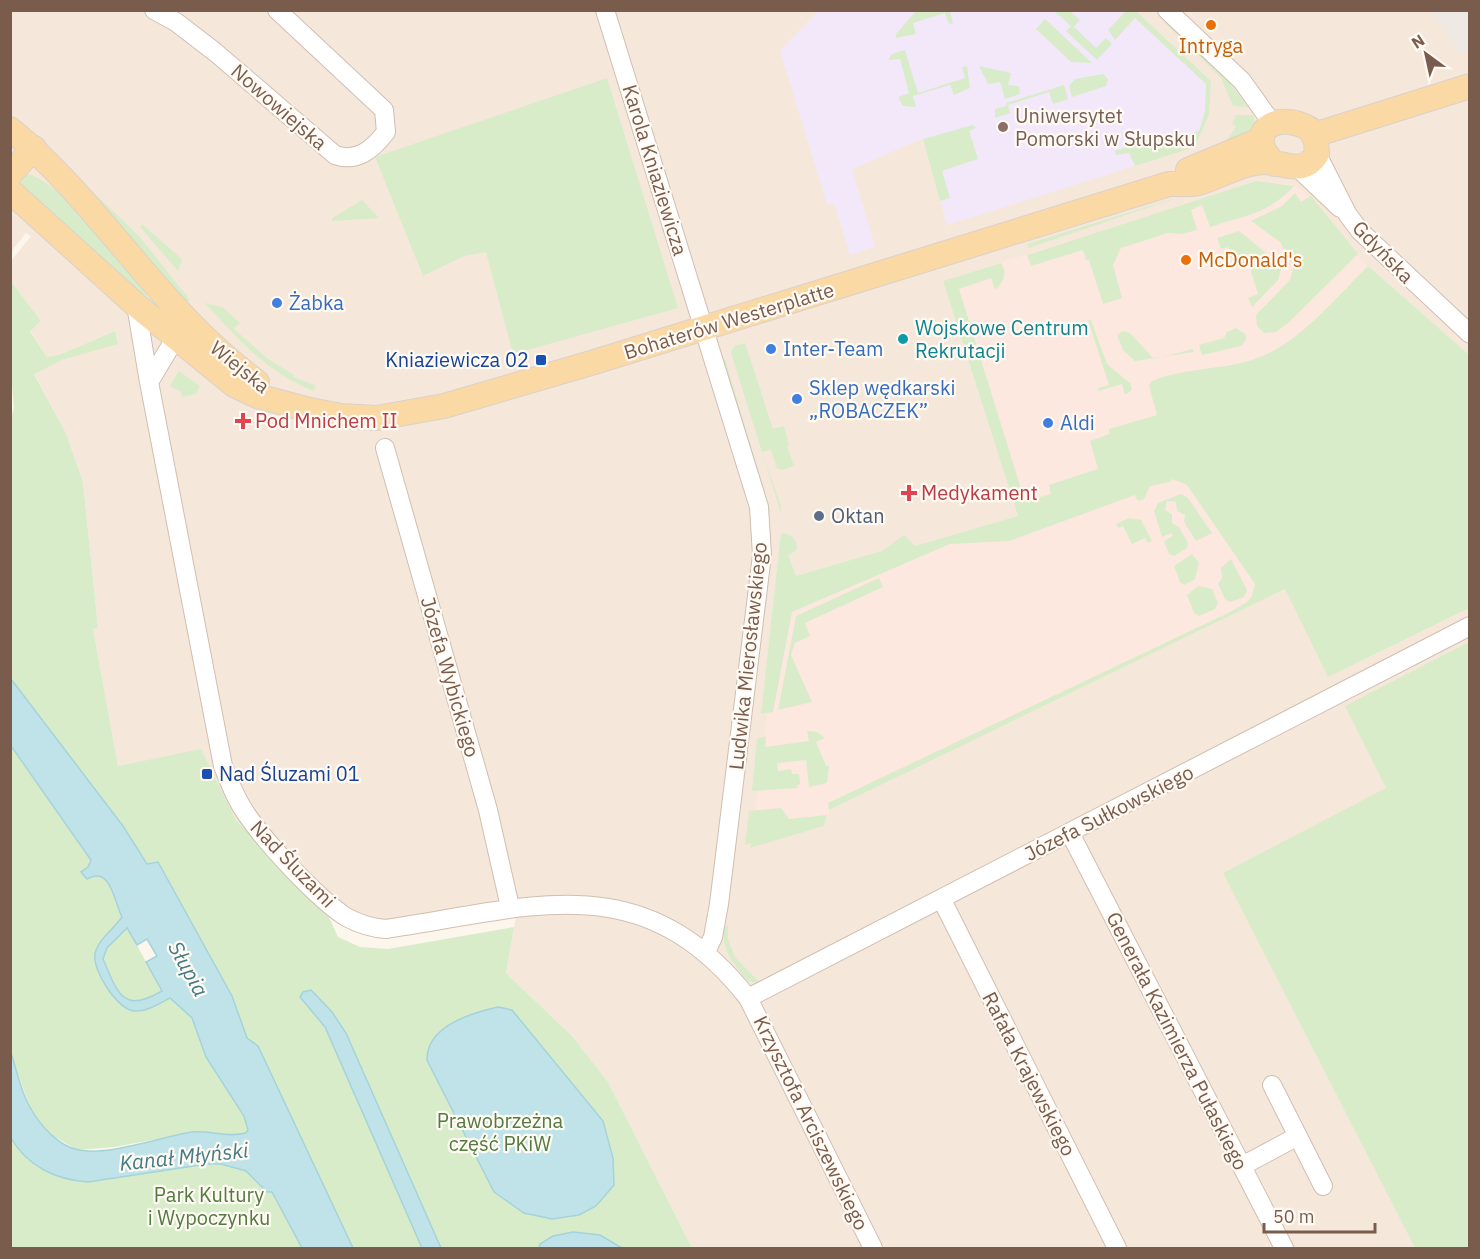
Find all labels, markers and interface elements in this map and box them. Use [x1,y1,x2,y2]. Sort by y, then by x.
marker: Intryga [1204,18,1218,32]
north arrow [1396,24,1456,84]
text: N [1408,30,1428,53]
place label: Intryga [1179,32,1244,59]
street label: Nowowiejska [226,57,333,156]
street label: Karola Kniaziewicza [617,81,694,259]
place label: Uniwersytet Pomorski w Słupsku [1015,102,1196,152]
marker: Uniwersytet Pomorski w Słupsku [996,120,1010,134]
street label: Gdyńska [1347,214,1420,289]
place label: McDonald's [1198,246,1303,273]
marker: McDonald's [1179,253,1193,267]
street label: Bohaterów Westerplatte [620,276,837,365]
place label: Żabka [289,289,344,316]
marker: Żabka [270,296,284,310]
place label: Wojskowe Centrum Rekrutacji [915,314,1089,364]
marker: Wojskowe Centrum Rekrutacji [896,332,910,346]
street label: Wiejska [205,334,276,399]
place label: Inter-Team [783,335,883,362]
marker: Inter-Team [764,342,778,356]
place label: Kniaziewicza 02 [385,346,529,373]
marker: Kniaziewicza 02 [534,353,548,367]
place label: Sklep wędkarski „ROBACZEK” [809,374,955,424]
marker: Sklep wędkarski „ROBACZEK” [790,392,804,406]
place label: Pod Mnichem II [255,407,397,434]
place label: Aldi [1060,409,1095,436]
marker: Pod Mnichem II [236,414,250,428]
marker: Aldi [1041,416,1055,430]
place label: Medykament [921,479,1038,506]
marker: Medykament [902,486,916,500]
place label: Oktan [831,502,885,529]
marker: Oktan [812,509,826,523]
street label: Ludwika Mierosławskiego [722,541,773,771]
street label: Józefa Wybickiego [415,593,486,760]
street label: Józefa Sułkowskiego [1020,758,1198,867]
place label: Nad Śluzami 01 [219,760,360,787]
marker: Nad Śluzami 01 [200,767,214,781]
street label: Nad Śluzami [245,814,342,913]
street label: Generała Kazimierza Pułaskiego [1100,907,1255,1175]
water label: Słupia [162,936,216,1001]
street label: Rafała Krajewskiego [976,987,1083,1161]
street label: Krzysztofa Arciszewskiego [748,1011,875,1235]
park label: Prawobrzeżna część PKiW [437,1107,564,1157]
water label: Kanał Młyński [118,1135,250,1177]
park label: Park Kultury i Wypoczynku [148,1181,270,1231]
scale bar [1264,1196,1375,1234]
text: 50 m [1273,1205,1315,1228]

